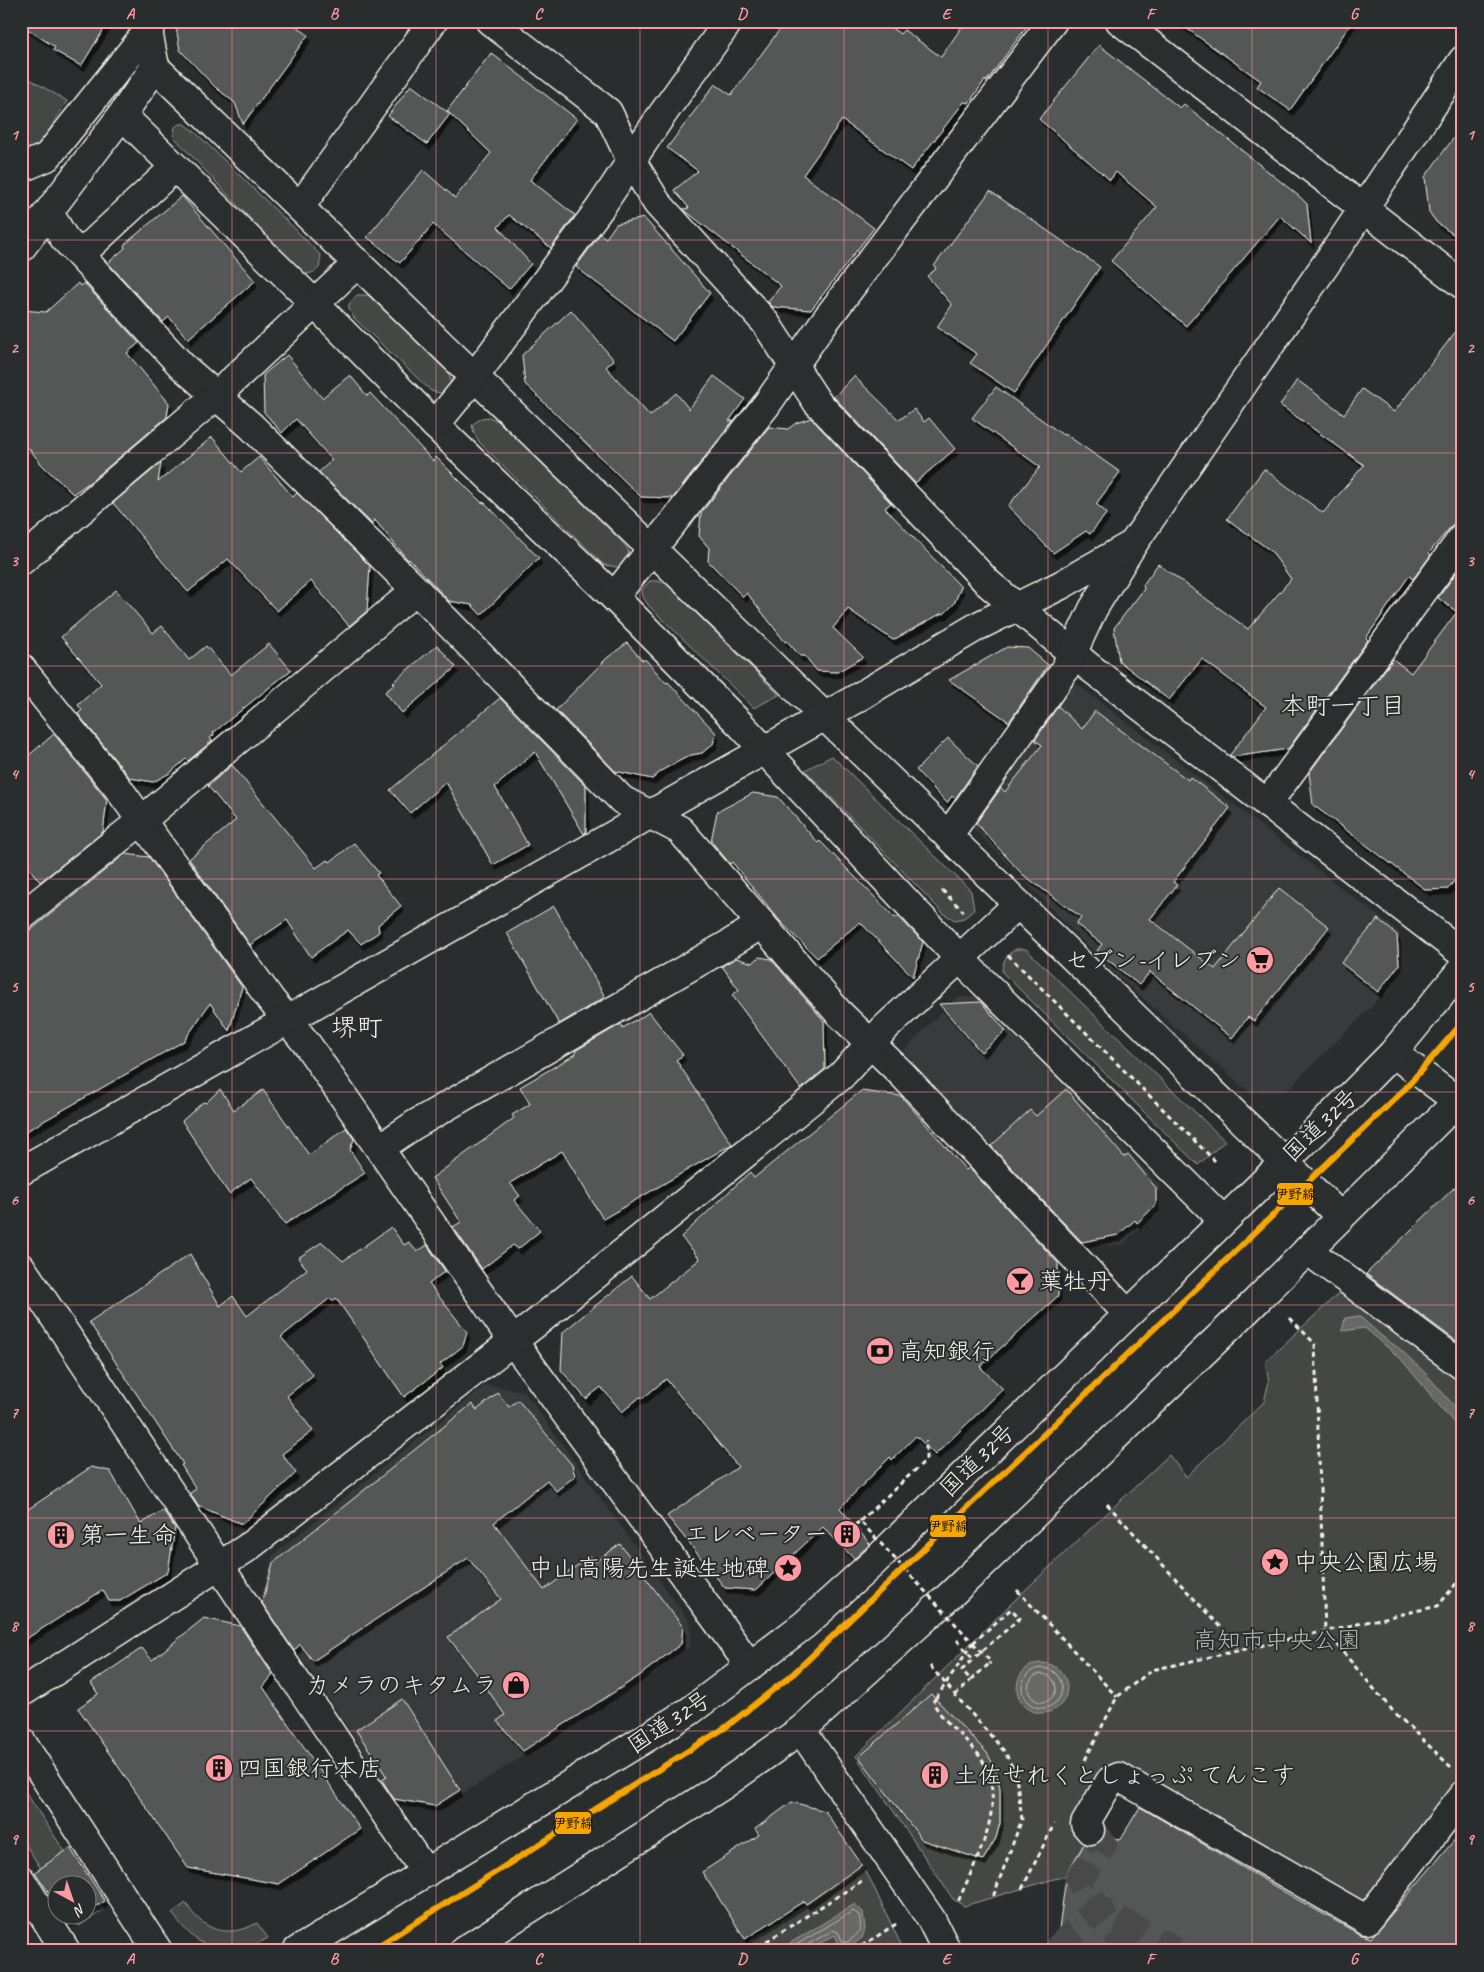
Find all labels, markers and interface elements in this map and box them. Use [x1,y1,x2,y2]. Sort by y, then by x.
text: A [126,4,136,24]
text: B [330,4,340,24]
text: C [534,4,544,24]
text: D [737,4,748,24]
text: E [942,4,953,24]
text: F [1146,4,1157,24]
text: G [1350,4,1360,24]
text: 1 [10,125,19,145]
text: 1 [1466,125,1475,145]
text: 2 [10,338,19,358]
text: 2 [1466,338,1475,358]
text: 3 [10,551,19,571]
text: 3 [1466,551,1475,571]
district label: 本町一丁目 [1280,690,1406,722]
text: 4 [10,764,19,784]
text: 4 [1466,764,1475,784]
place label: セブン-イレブン [1065,945,1241,975]
supermarket icon: セブン-イレブン [1245,945,1275,975]
text: 5 [11,977,20,997]
text: 5 [1467,977,1476,997]
district label: 堺町 [331,1011,383,1044]
street label: 国道32号 [1276,1082,1364,1168]
line badge: 伊野線 [1276,1182,1314,1206]
text: 伊野線 [1274,1186,1316,1203]
text: 6 [10,1190,19,1210]
text: 6 [1466,1190,1475,1210]
bar icon: 葉牡丹 [1005,1266,1035,1296]
place label: 葉牡丹 [1039,1266,1111,1296]
bank icon: 高知銀行 [865,1336,895,1366]
place label: 高知銀行 [899,1336,995,1366]
text: 7 [10,1403,19,1423]
text: 7 [1466,1403,1475,1423]
street label: 国道32号 [933,1417,1021,1503]
line badge: 伊野線 [929,1514,967,1538]
text: 伊野線 [927,1518,969,1535]
place label: エレベーター [684,1519,828,1549]
building icon: エレベーター [832,1519,862,1549]
building icon: 第一生命 [46,1520,76,1550]
place label: 第一生命 [80,1520,176,1550]
place icon: 中央公園広場 [1260,1547,1290,1577]
place label: 中央公園広場 [1294,1547,1438,1577]
place label: 中山高陽先生誕生地碑 [529,1553,769,1583]
place icon: 中山高陽先生誕生地碑 [773,1553,803,1583]
text: 8 [10,1616,19,1636]
text: 8 [1466,1616,1475,1636]
park label: 高知市中央公園 [1193,1625,1361,1655]
place label: カメラのキタムラ [305,1670,497,1700]
shop icon: カメラのキタムラ [501,1670,531,1700]
street label: 国道32号 [622,1684,716,1760]
building icon: 四国銀行本店 [204,1753,234,1783]
place label: 四国銀行本店 [238,1753,382,1783]
building icon: 土佐せれくとしょっぷ てんこす [920,1760,950,1790]
place label: 土佐せれくとしょっぷ てんこす [954,1760,1295,1790]
line badge: 伊野線 [554,1811,592,1835]
text: 伊野線 [552,1815,594,1832]
text: 9 [10,1829,19,1849]
text: 9 [1466,1829,1475,1849]
north arrow [48,1874,98,1924]
text: N [69,1900,89,1920]
text: A [126,1949,136,1969]
text: B [330,1949,340,1969]
text: C [534,1949,544,1969]
text: D [737,1949,748,1969]
text: E [942,1949,953,1969]
text: F [1146,1949,1157,1969]
text: G [1350,1949,1360,1969]

